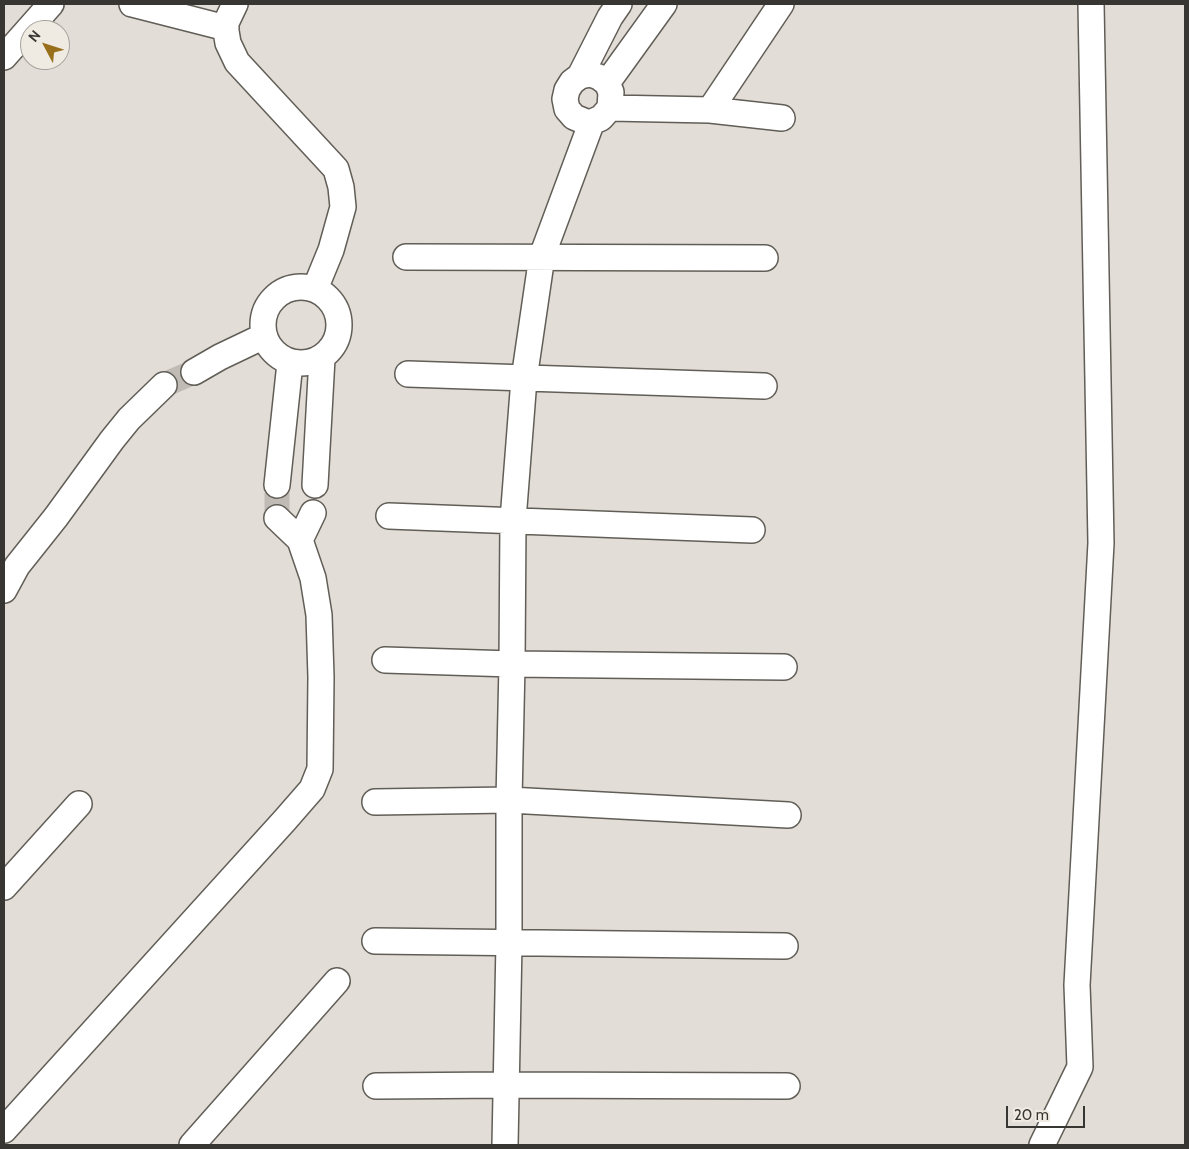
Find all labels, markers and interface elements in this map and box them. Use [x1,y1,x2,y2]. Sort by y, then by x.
north arrow [20,20,70,70]
text: N [24,26,44,46]
scale bar [1009,1096,1088,1128]
text: 20 m [1014,1106,1049,1124]

